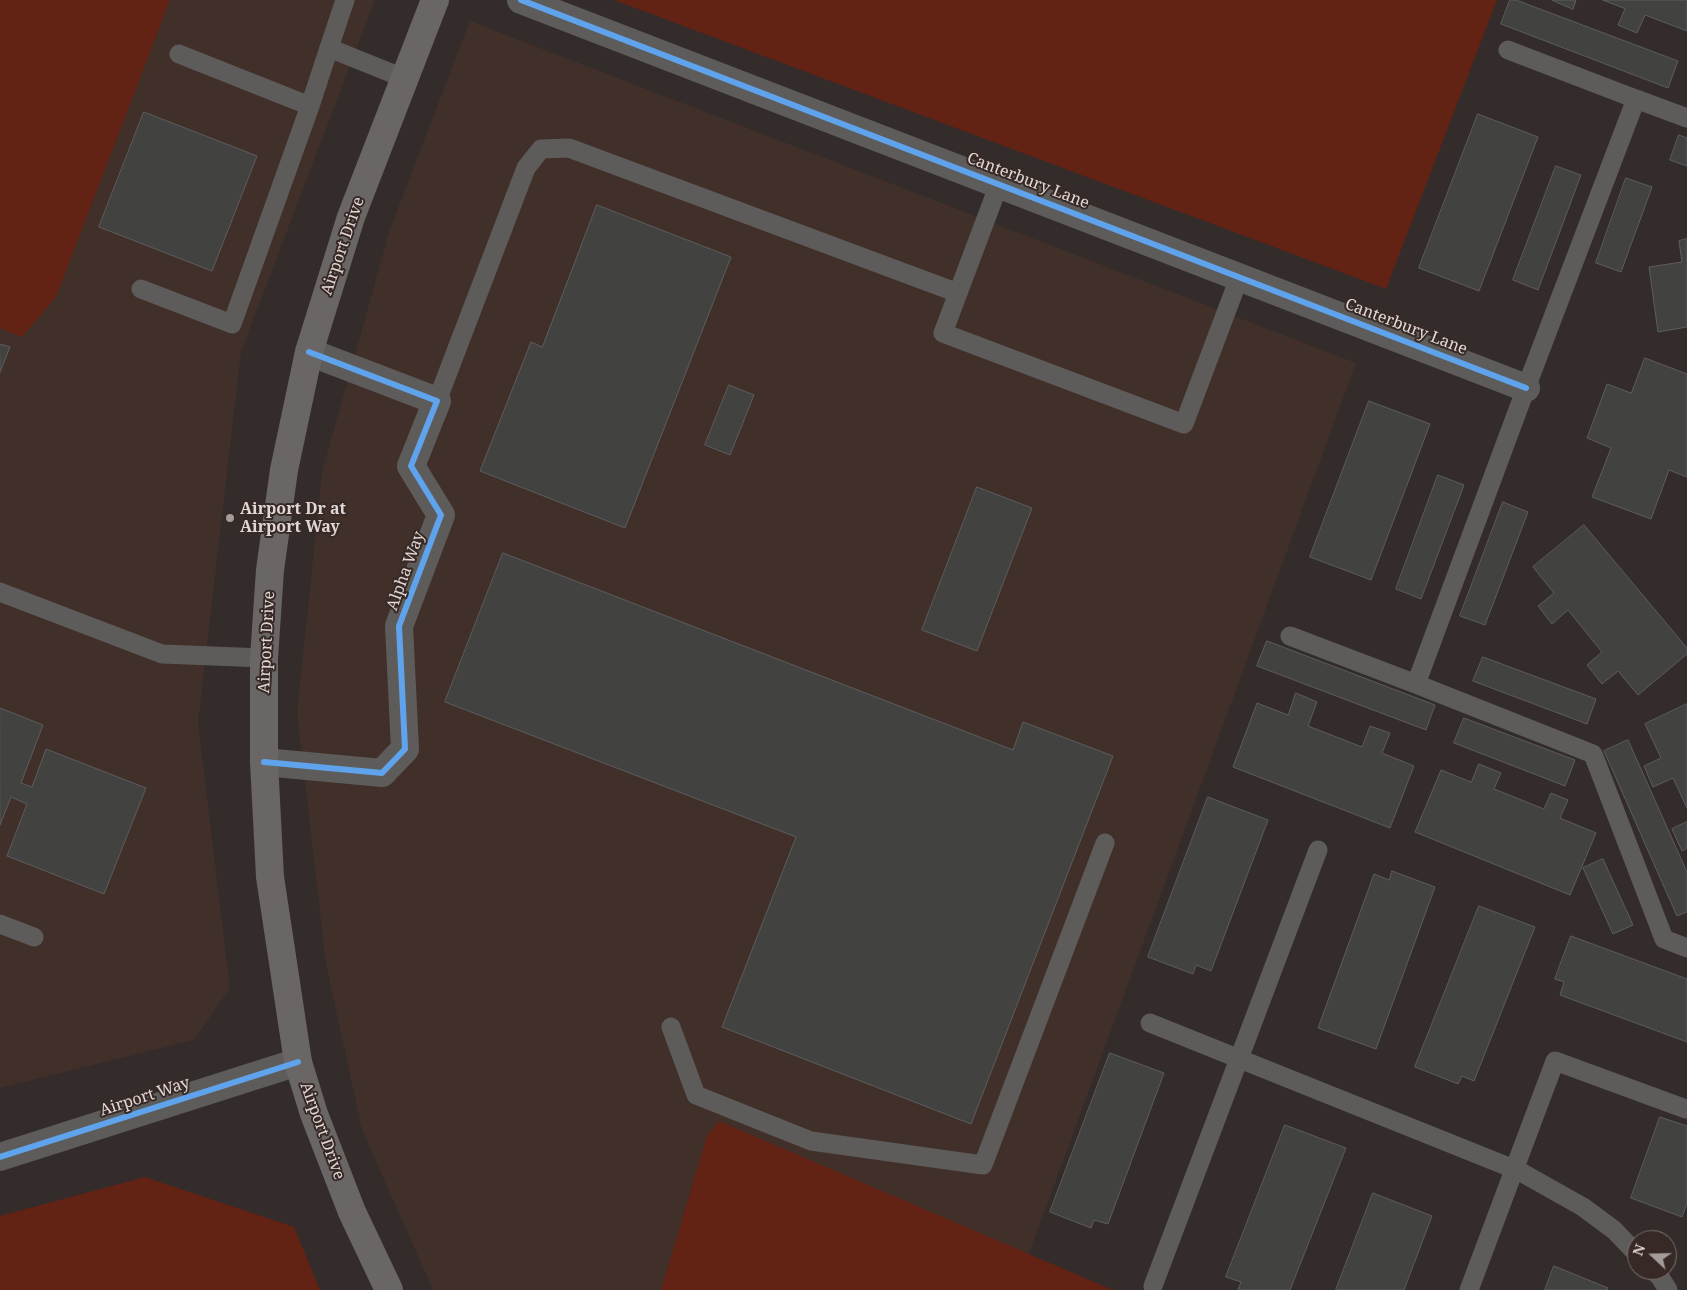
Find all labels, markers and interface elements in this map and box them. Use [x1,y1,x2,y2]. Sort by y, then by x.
street label: Canterbury Lane [964,149,1092,213]
street label: Airport Drive [317,194,369,298]
street label: Canterbury Lane [1342,295,1470,359]
place label: Airport Dr at Airport Way [240,499,346,537]
marker: Airport Dr at Airport Way [224,512,236,524]
street label: Alpha Way [383,529,429,613]
street label: Airport Drive [255,590,279,694]
street label: Airport Way [97,1073,193,1121]
street label: Airport Drive [295,1080,349,1182]
north arrow [1627,1230,1677,1280]
text: N [1628,1241,1649,1258]

